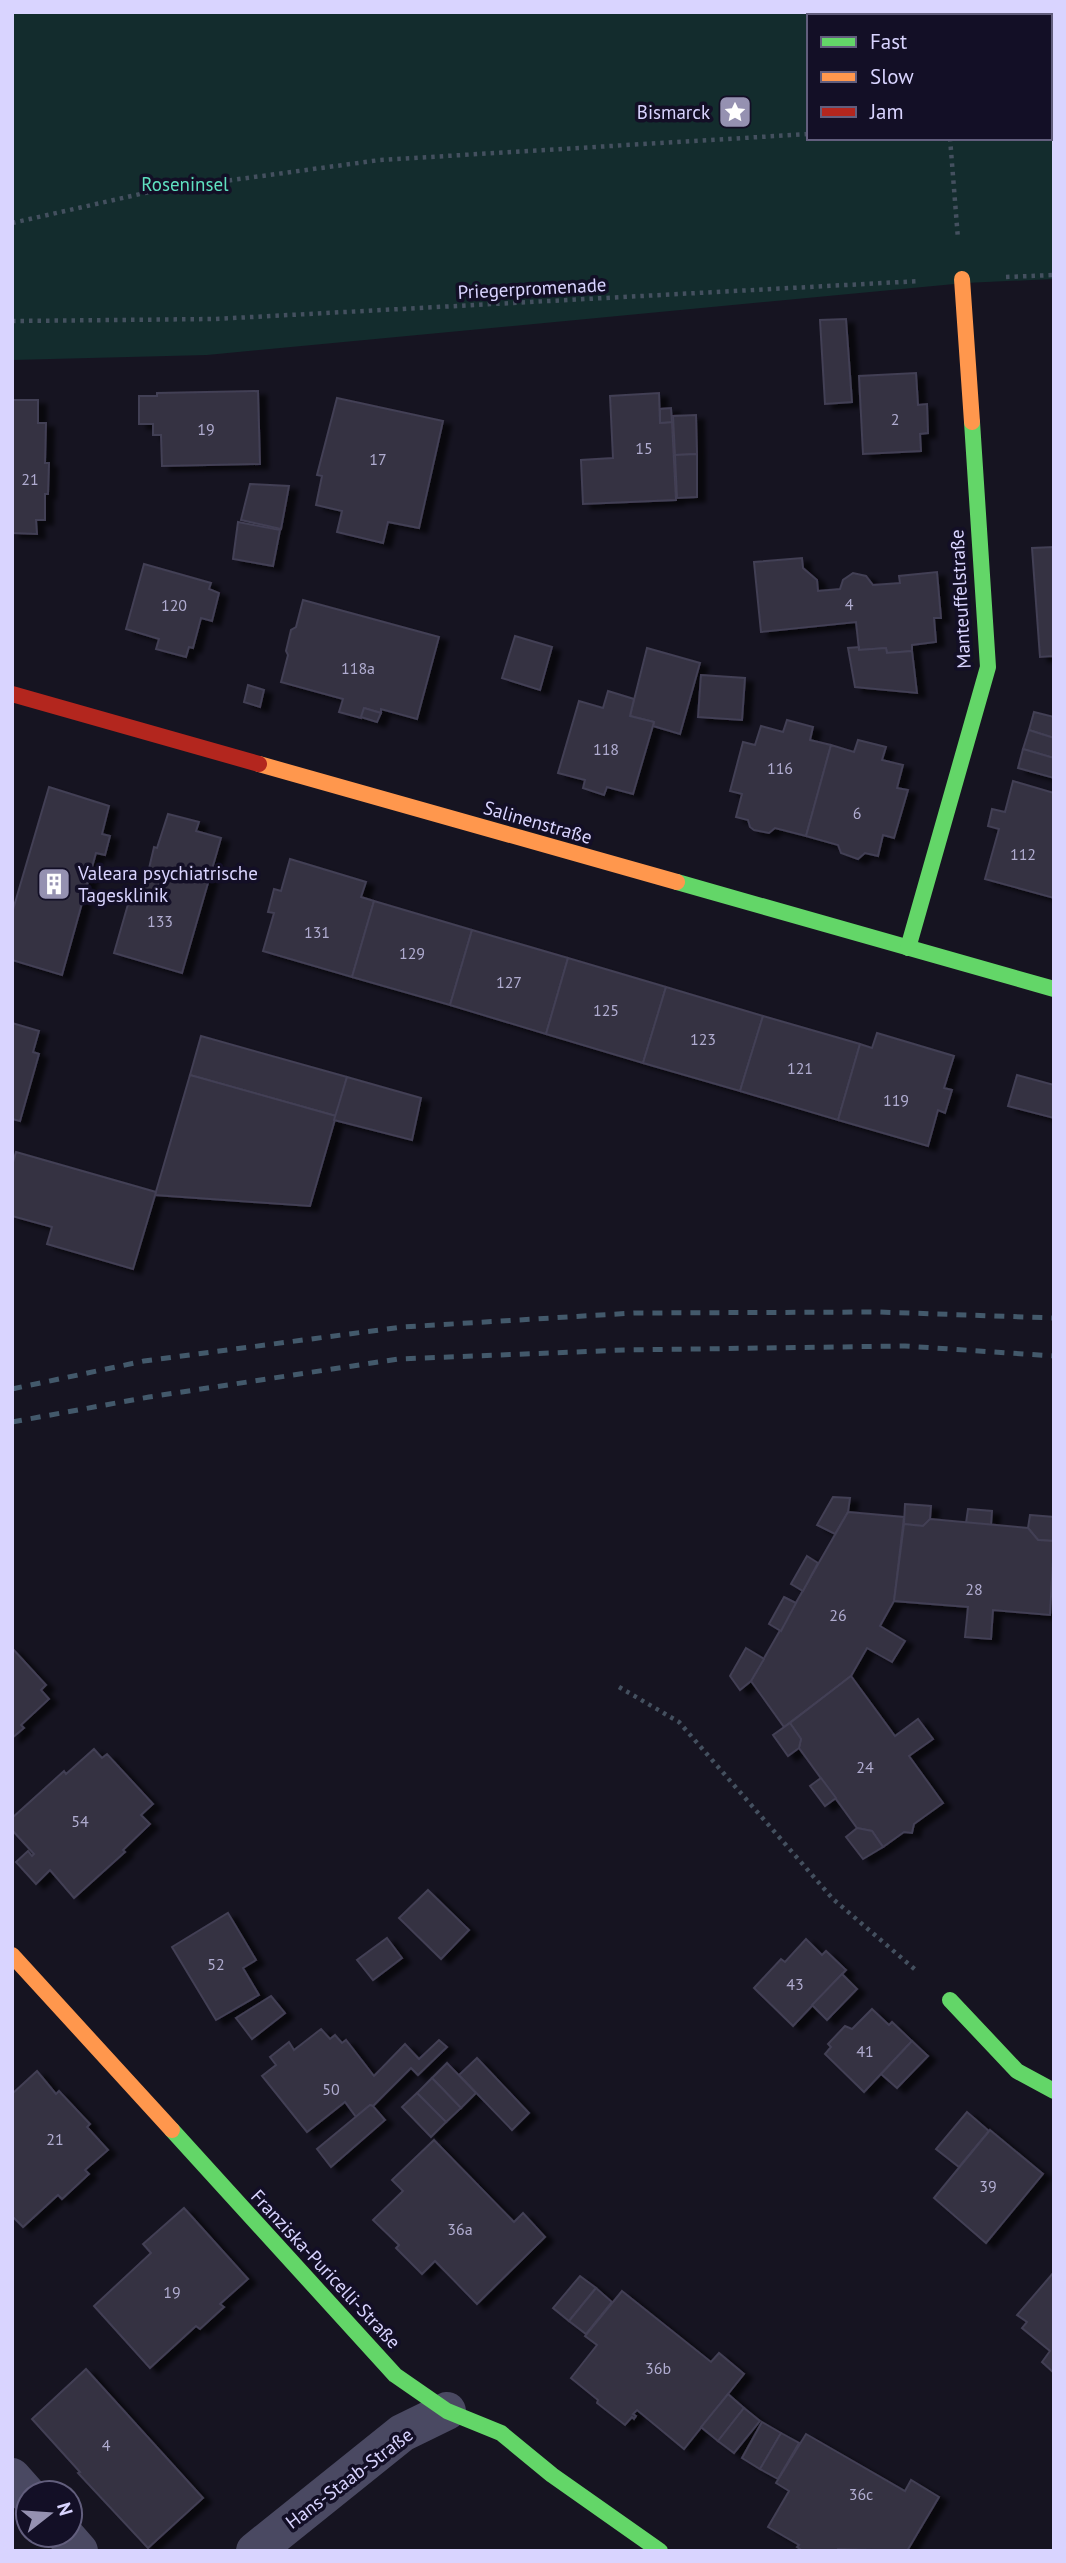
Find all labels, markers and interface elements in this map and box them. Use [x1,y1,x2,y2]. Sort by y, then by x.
legend [807,14,1052,140]
text: Fast [870,28,907,55]
text: Slow [870,63,914,90]
place icon: Bismarck [716,93,754,131]
text: Jam [869,98,904,125]
place label: Bismarck [637,100,710,124]
park label: Roseninsel [141,172,229,196]
street label: Priegerpromenade [457,272,607,304]
house number: 2 [891,409,899,429]
house number: 19 [197,419,215,439]
house number: 15 [635,438,653,458]
house number: 17 [369,449,387,469]
house number: 21 [21,469,39,489]
street label: Manteuffelstraße [944,529,976,669]
house number: 4 [845,594,854,614]
house number: 120 [161,595,187,615]
house number: 118a [341,658,375,678]
house number: 118 [593,739,619,759]
house number: 116 [767,758,793,778]
street label: Salinenstraße [481,795,595,849]
house number: 6 [853,803,861,823]
house number: 112 [1010,844,1036,864]
place label: Valeara psychiatrische Tagesklinik [77,861,258,907]
building icon: Valeara psychiatrische Tagesklinik [35,865,73,903]
house number: 133 [147,911,173,931]
house number: 131 [304,922,330,942]
house number: 129 [399,943,425,963]
house number: 127 [496,972,522,992]
house number: 125 [593,1000,619,1020]
house number: 123 [690,1029,716,1049]
house number: 121 [787,1058,813,1078]
house number: 119 [883,1090,909,1110]
house number: 28 [965,1579,983,1599]
house number: 26 [829,1605,847,1625]
house number: 24 [856,1757,874,1777]
house number: 54 [71,1811,89,1831]
house number: 52 [207,1954,225,1974]
house number: 43 [786,1974,804,1994]
house number: 41 [856,2041,874,2061]
house number: 50 [322,2079,340,2099]
house number: 21 [46,2129,64,2149]
house number: 39 [979,2176,997,2196]
street label: Franziska-Puricelli-Straße [246,2184,406,2354]
house number: 36a [447,2219,473,2239]
house number: 19 [163,2282,181,2302]
house number: 36b [645,2358,671,2378]
street label: Hans-Staab-Straße [281,2422,417,2534]
house number: 4 [102,2435,111,2455]
north arrow [14,2479,84,2549]
house number: 36c [849,2484,873,2504]
text: N [52,2500,79,2519]

